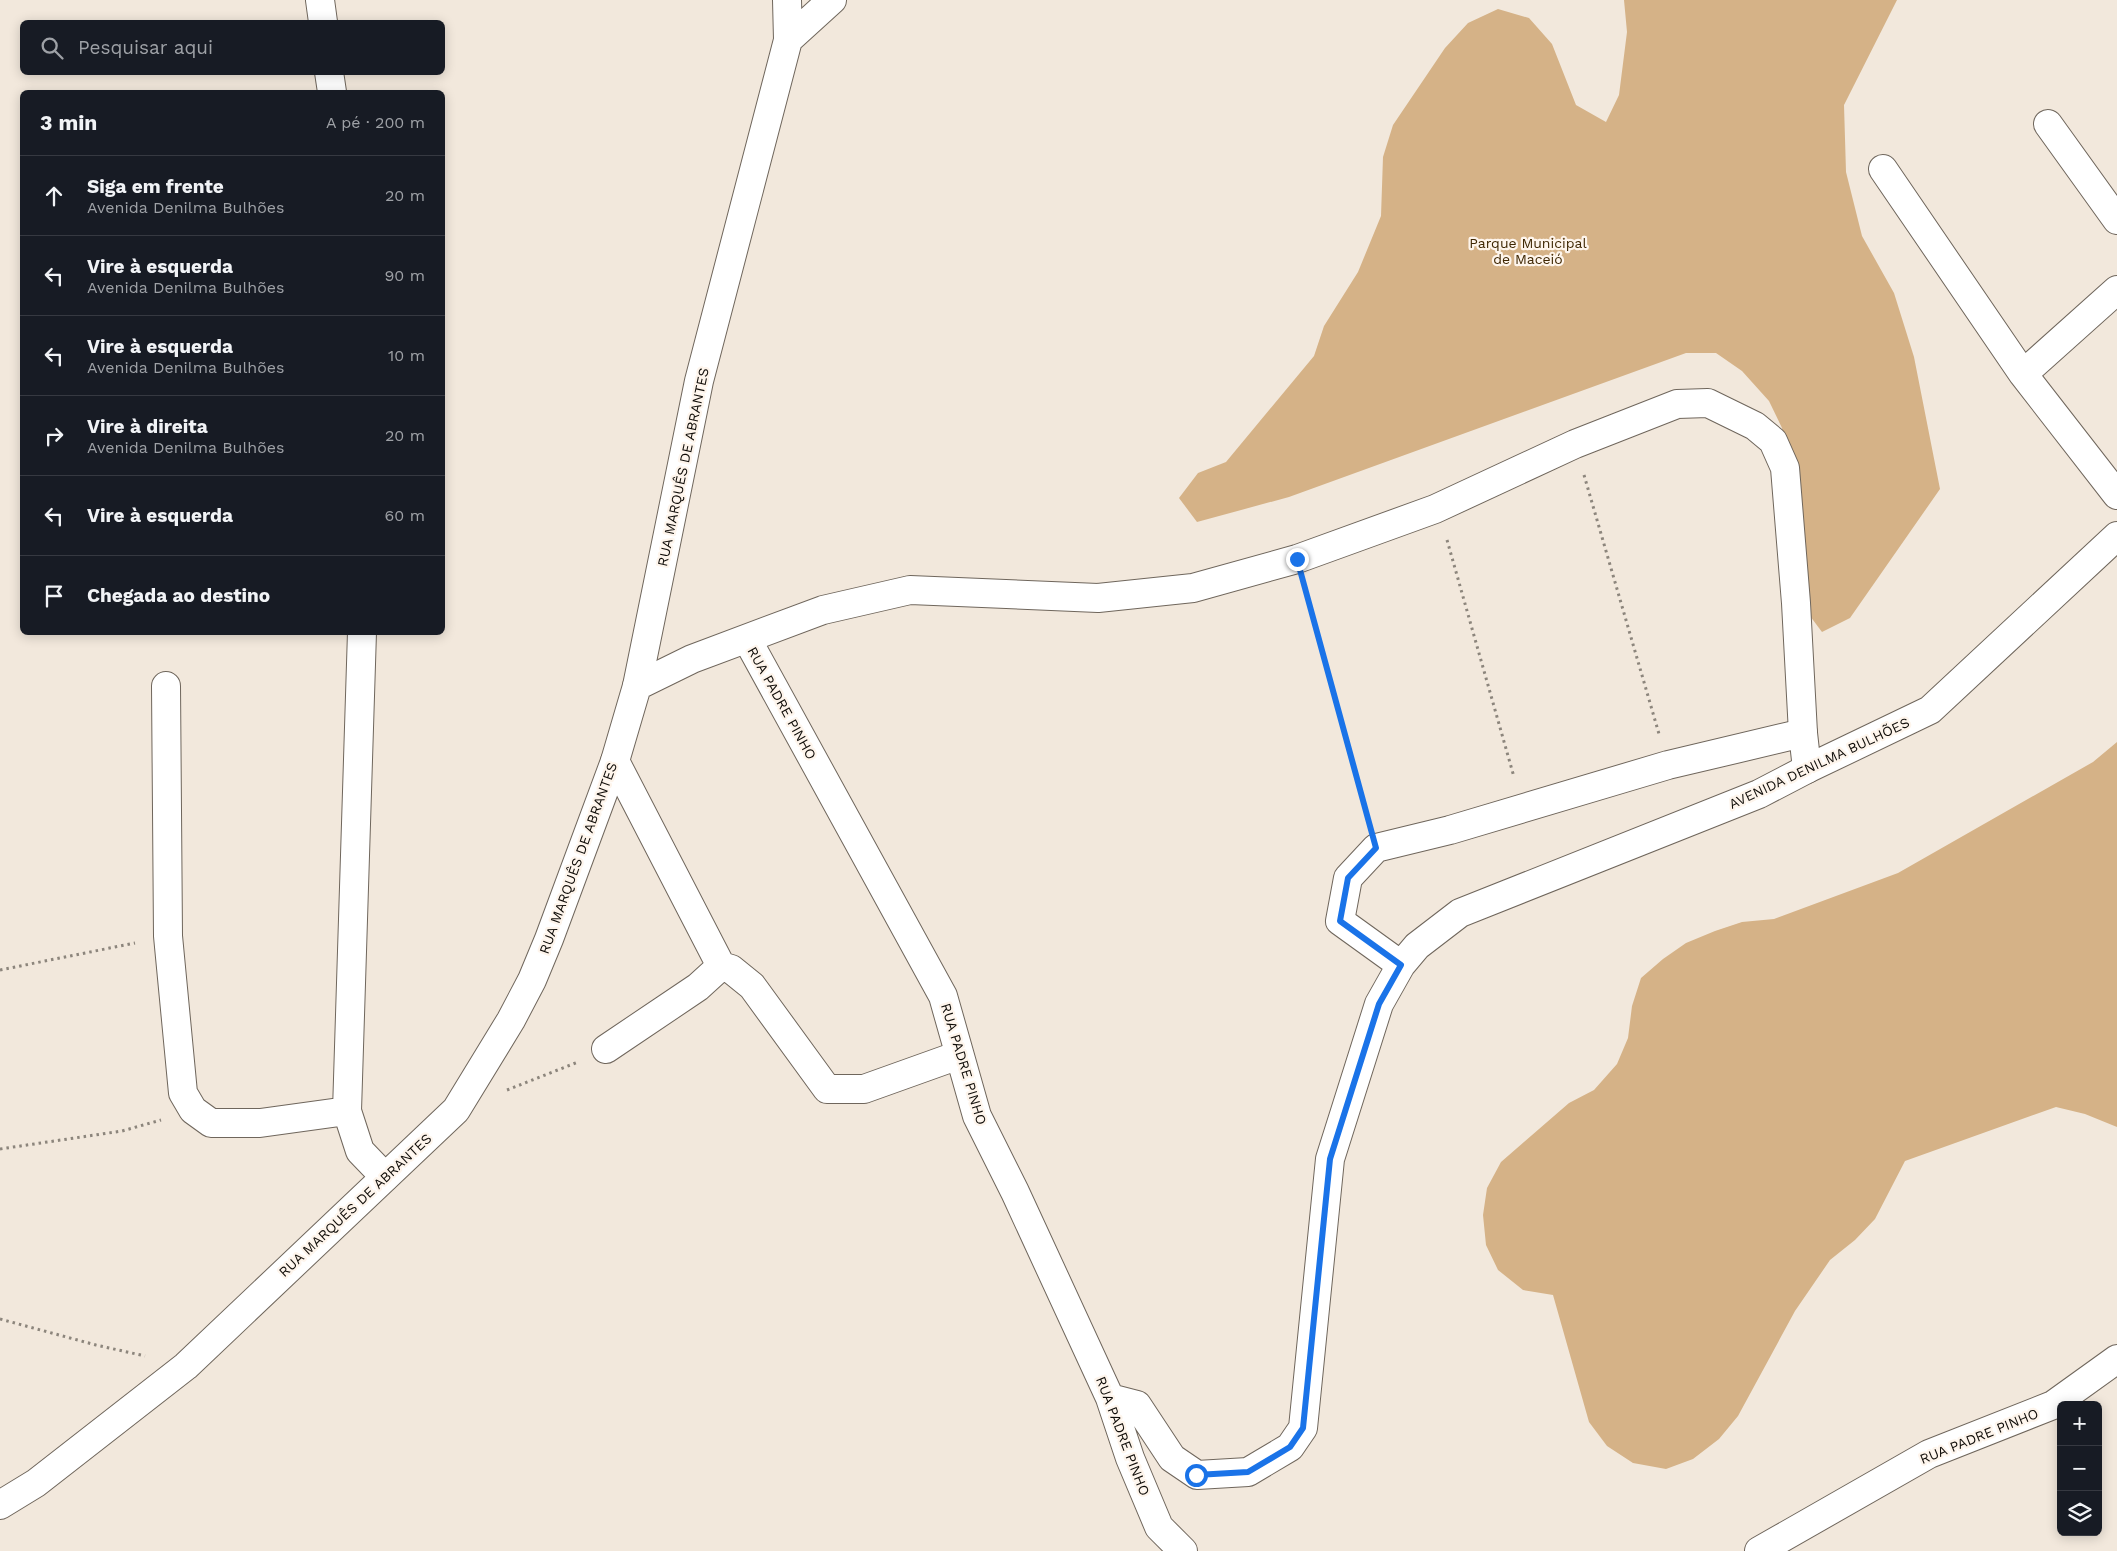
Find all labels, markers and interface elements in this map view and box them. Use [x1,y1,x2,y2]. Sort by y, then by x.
search box [20,20,445,75]
icon: search [38,34,66,62]
text: Pesquisar aqui [78,36,213,59]
text: 3 min [40,110,97,135]
text: A pé · 200 m [326,113,425,132]
text: Siga em frente [87,175,224,198]
icon: ahead [40,182,68,210]
text: 20 m [385,186,425,205]
text: Avenida Denilma Bulhões [87,198,285,217]
park label: Parque Municipal de Maceió [1469,235,1588,267]
text: Vire à esquerda [87,255,233,278]
icon: left [40,262,68,290]
text: 90 m [384,266,425,285]
text: Avenida Denilma Bulhões [87,278,285,297]
text: Vire à esquerda [87,335,233,358]
icon: left [40,342,68,370]
text: 10 m [388,346,425,365]
text: Avenida Denilma Bulhões [87,358,285,377]
street label: RUA MARQUÊS DE ABRANTES [654,366,712,568]
text: Vire à direita [87,415,208,438]
icon: right [40,422,68,450]
text: 20 m [385,426,425,445]
text: Avenida Denilma Bulhões [87,438,285,457]
icon: left [40,502,68,530]
text: Vire à esquerda [87,504,233,527]
text: 60 m [385,506,425,525]
route end [1286,548,1309,571]
icon: arrive [40,582,68,610]
text: Chegada ao destino [87,584,270,607]
street label: RUA PADRE PINHO [744,644,820,762]
street label: AVENIDA DENILMA BULHÕES [1726,714,1912,812]
street label: RUA MARQUÊS DE ABRANTES [536,760,620,956]
street label: RUA PADRE PINHO [938,1001,990,1127]
street label: RUA MARQUÊS DE ABRANTES [275,1130,435,1280]
street label: RUA PADRE PINHO [1093,1374,1153,1498]
map controls [2057,1401,2102,1536]
button: + [2057,1401,2102,1446]
street label: RUA PADRE PINHO [1917,1405,2041,1467]
button: − [2057,1446,2102,1491]
route start [1185,1464,1208,1487]
button: layers [2057,1491,2102,1536]

